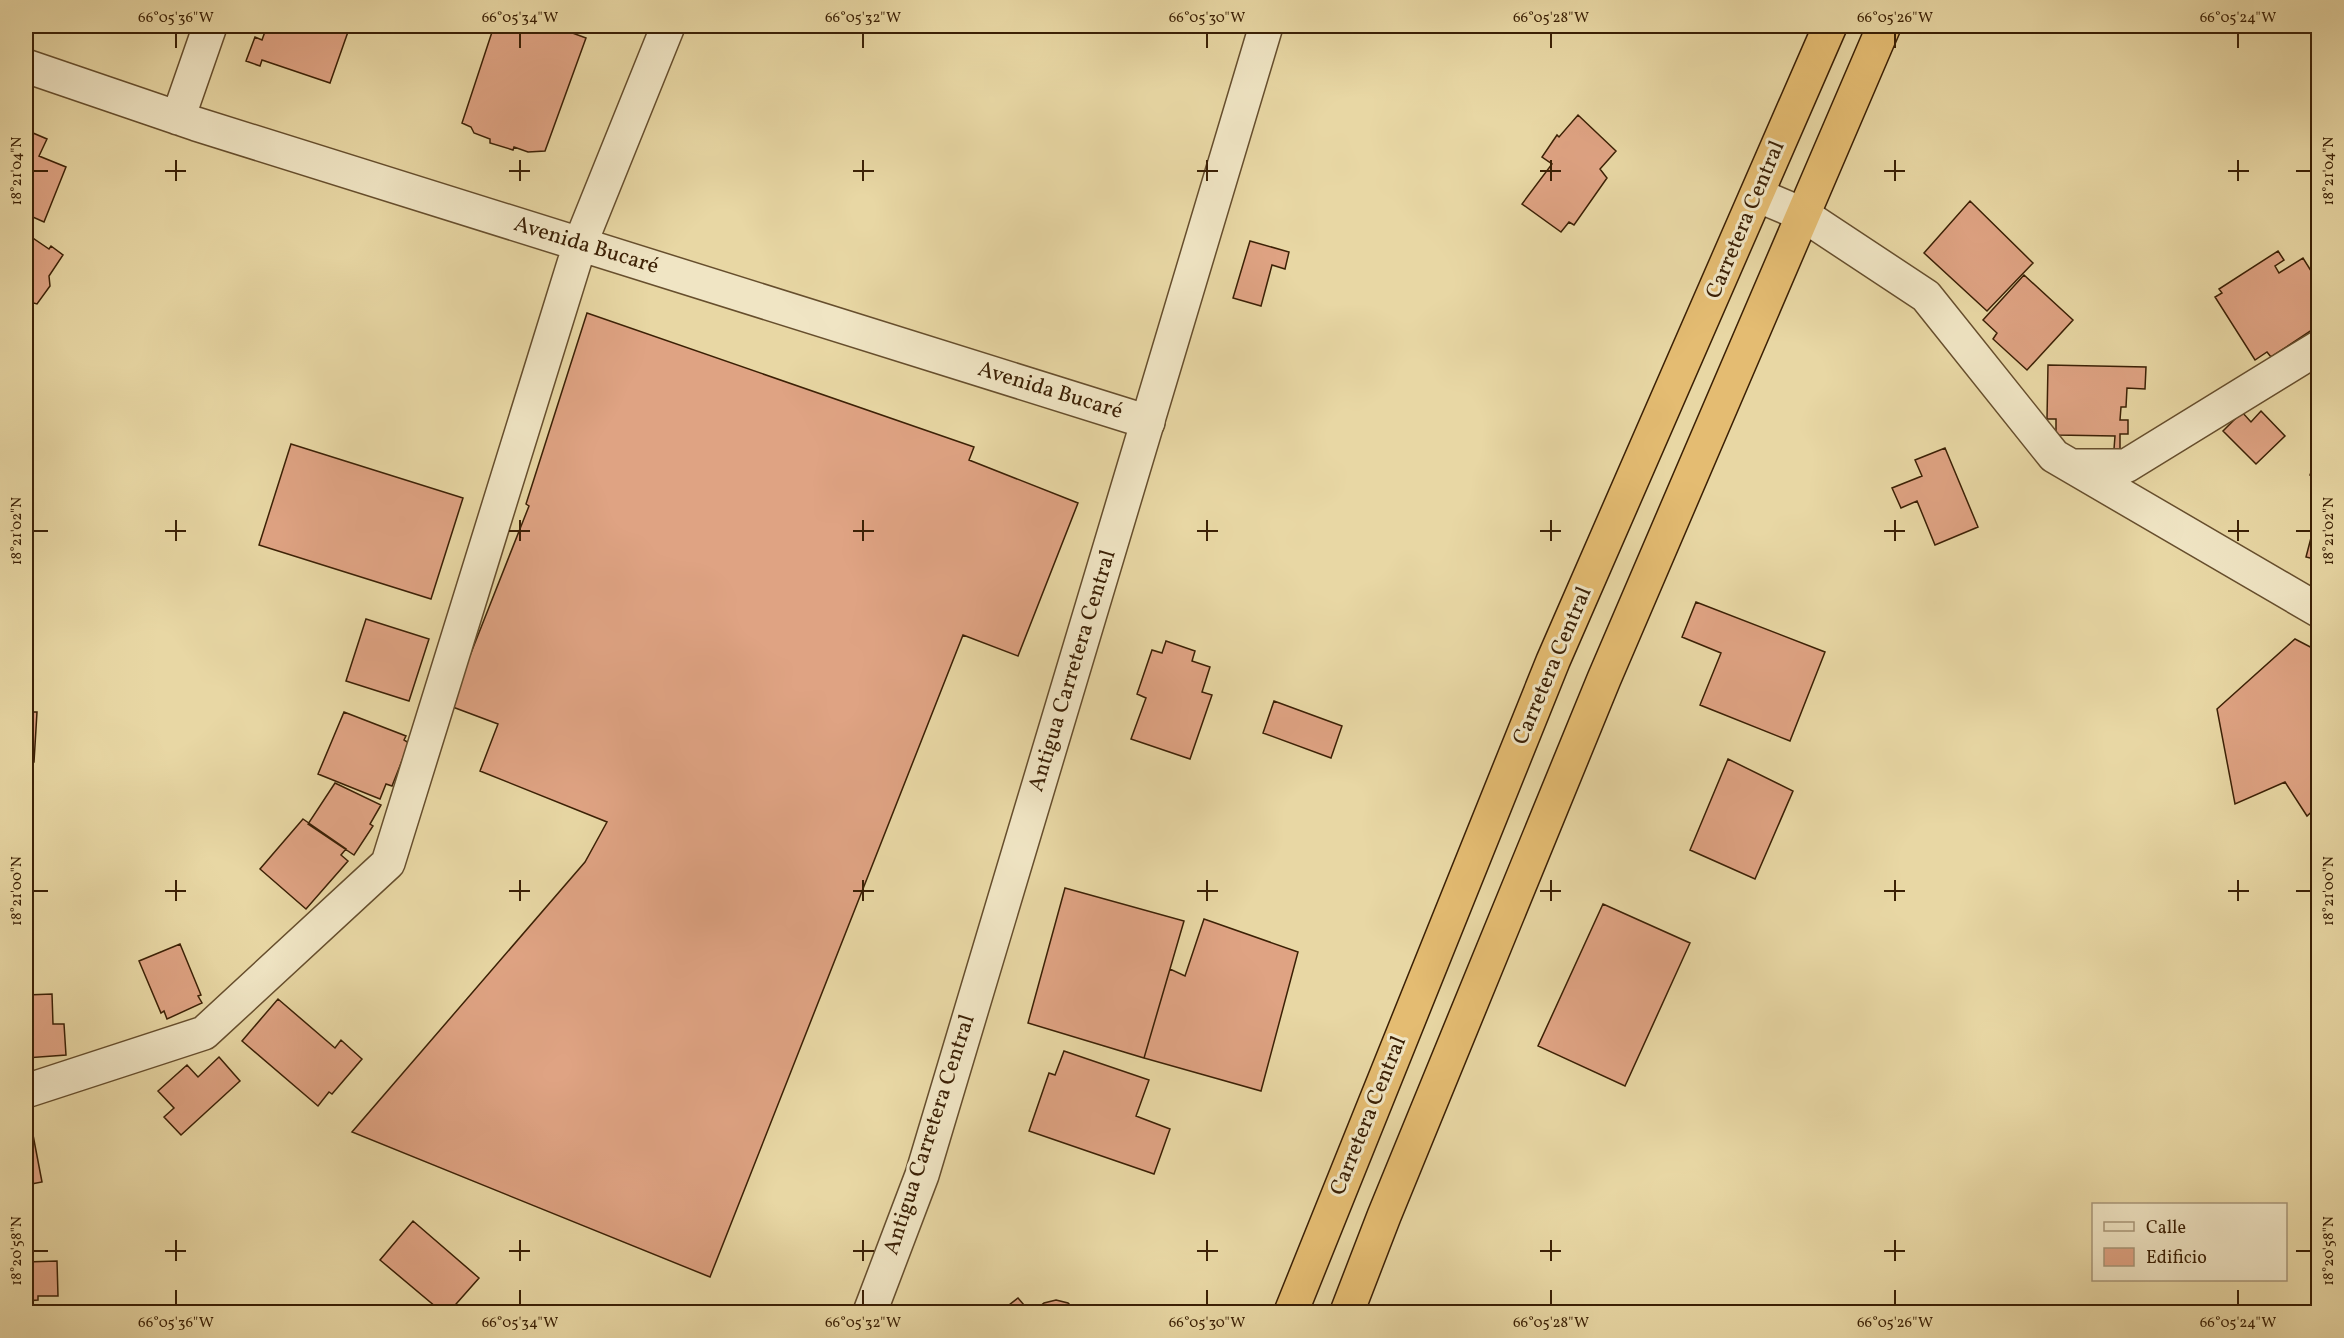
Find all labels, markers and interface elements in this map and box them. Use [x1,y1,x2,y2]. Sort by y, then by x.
text: 66°05'36"W [138,8,214,29]
text: 66°05'34"W [482,8,558,29]
text: 66°05'32"W [825,8,901,29]
text: 66°05'30"W [1169,8,1245,29]
text: 66°05'28"W [1513,8,1589,29]
text: 66°05'26"W [1857,8,1933,29]
text: 66°05'24"W [2200,8,2276,29]
street label: Carretera Central [1699,136,1793,304]
text: 18°21'04"N [7,137,28,205]
text: 18°21'04"N [2319,137,2340,205]
street label: Avenida Bucaré [510,209,662,283]
street label: Avenida Bucaré [974,354,1126,428]
text: 18°21'02"N [7,497,28,565]
text: 18°21'02"N [2319,497,2340,565]
street label: Antigua Carretera Central [1021,546,1125,796]
street label: Carretera Central [1506,582,1600,750]
text: 18°21'00"N [7,856,28,926]
text: 18°21'00"N [2319,856,2340,926]
street label: Antigua Carretera Central [876,1011,984,1259]
street label: Carretera Central [1323,1032,1415,1200]
legend [2092,1203,2287,1281]
text: 18°20'58"N [7,1216,28,1286]
text: Calle [2146,1216,2186,1241]
text: 18°20'58"N [2319,1216,2340,1286]
text: Edificio [2146,1246,2207,1271]
text: 66°05'36"W [138,1313,214,1334]
text: 66°05'34"W [482,1313,558,1334]
text: 66°05'32"W [825,1313,901,1334]
text: 66°05'30"W [1169,1313,1245,1334]
text: 66°05'28"W [1513,1313,1589,1334]
text: 66°05'26"W [1857,1313,1933,1334]
text: 66°05'24"W [2200,1313,2276,1334]

